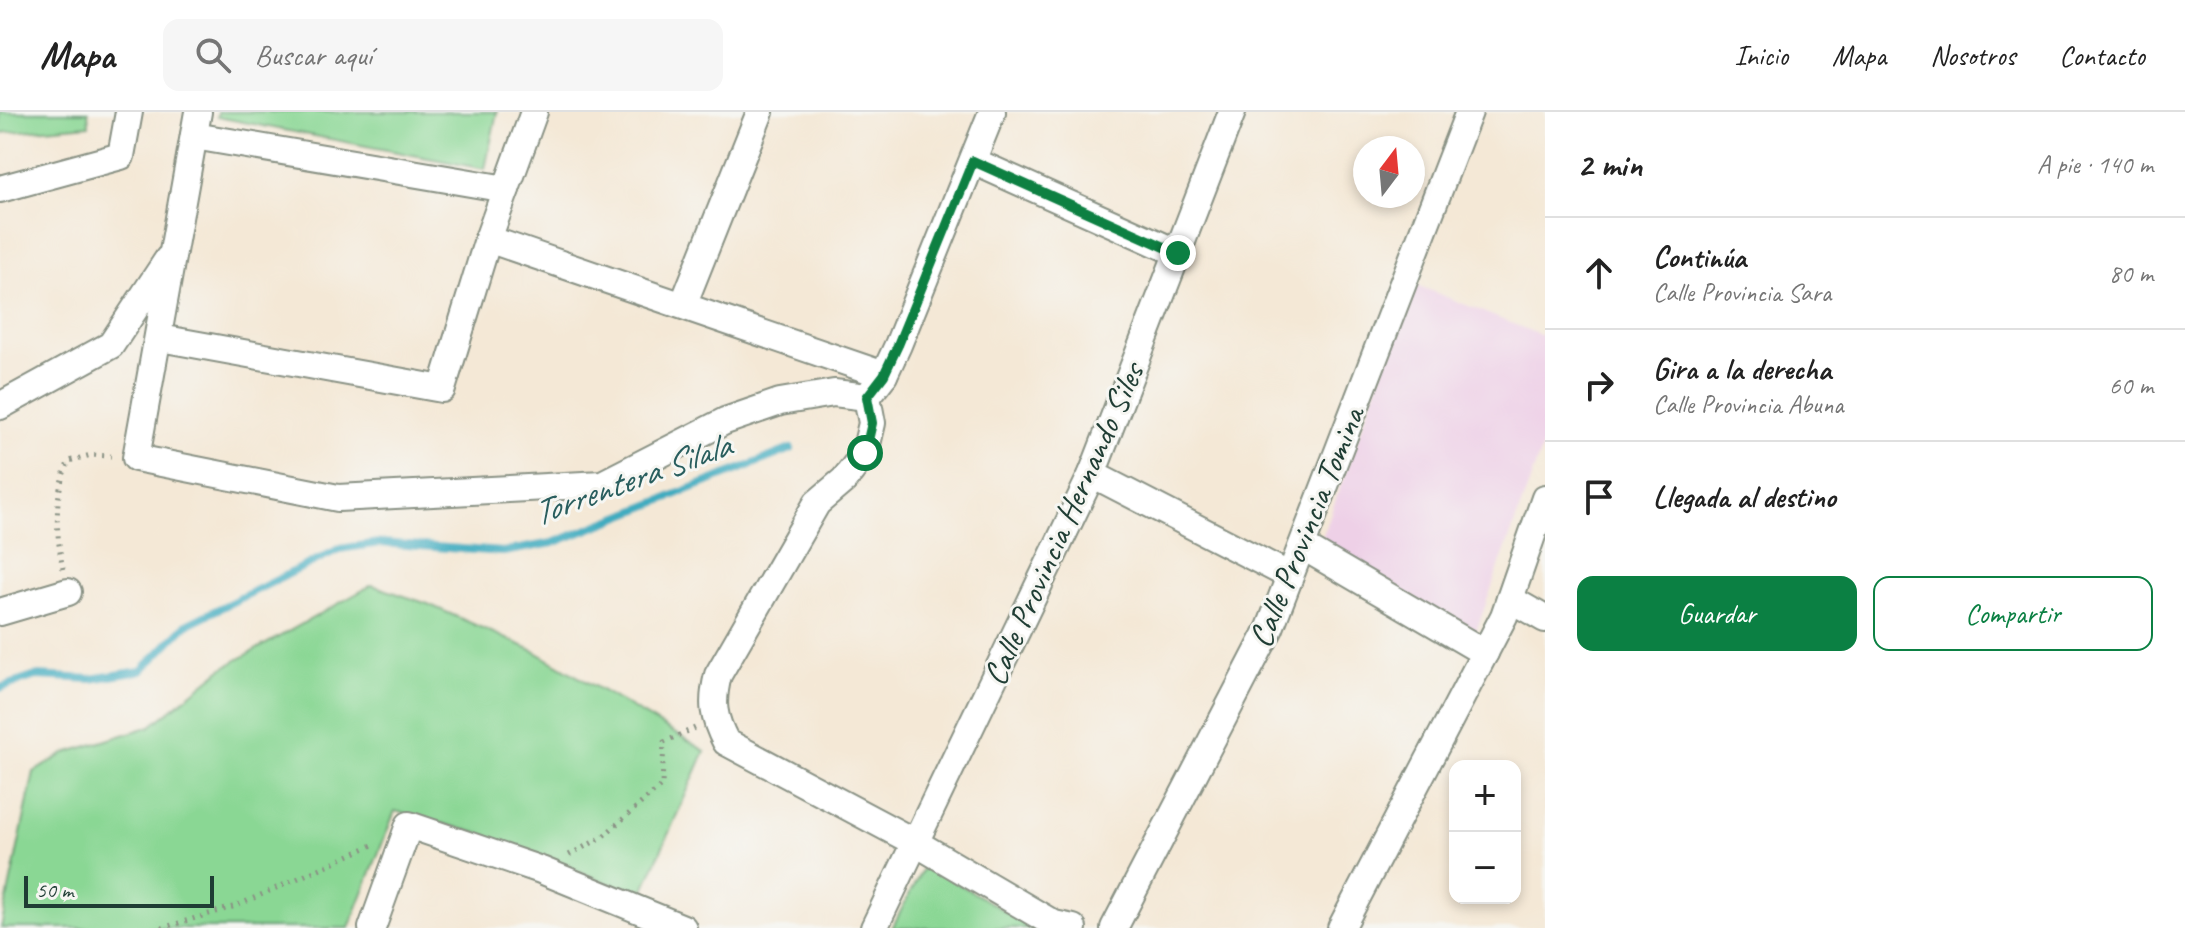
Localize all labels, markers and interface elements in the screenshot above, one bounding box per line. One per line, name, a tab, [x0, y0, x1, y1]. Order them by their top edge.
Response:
search box	[163, 19, 723, 91]
text: Mapa	[40, 32, 115, 79]
icon: search	[191, 33, 235, 77]
text: Buscar aquí	[255, 36, 372, 74]
text: Inicio	[1734, 38, 1788, 73]
text: Mapa	[1832, 38, 1886, 73]
text: Nosotros	[1930, 38, 2015, 73]
text: Contacto	[2059, 38, 2145, 73]
north arrow	[1353, 136, 1425, 208]
text: 2 min	[1577, 143, 1642, 186]
text: A pie · 140 m	[2037, 148, 2153, 181]
route end	[1160, 235, 1196, 271]
text: Continúa	[1653, 238, 1746, 276]
icon: ahead	[1577, 251, 1621, 295]
text: 80 m	[2109, 257, 2153, 290]
text: Calle Provincia Sara	[1653, 276, 1831, 309]
text: Gira a la derecha	[1653, 350, 1831, 388]
street label: Calle Provincia Hernando Siles	[973, 353, 1155, 692]
icon: right	[1577, 363, 1621, 407]
text: 60 m	[2109, 369, 2153, 402]
text: Calle Provincia Abuna	[1653, 388, 1844, 421]
street label: Calle Provincia Tomina	[1238, 398, 1375, 653]
water label: Torrentera Silala	[526, 421, 740, 536]
route start	[847, 435, 883, 471]
icon: arrive	[1577, 475, 1621, 519]
text: Llegada al destino	[1653, 478, 1836, 516]
button: Guardar	[1577, 576, 1857, 651]
button: Compartir	[1873, 576, 2153, 651]
map controls	[1449, 760, 1521, 904]
button: +	[1449, 760, 1521, 832]
button: −	[1449, 832, 1521, 904]
scale bar	[24, 872, 214, 908]
text: 50 m	[36, 876, 73, 904]

